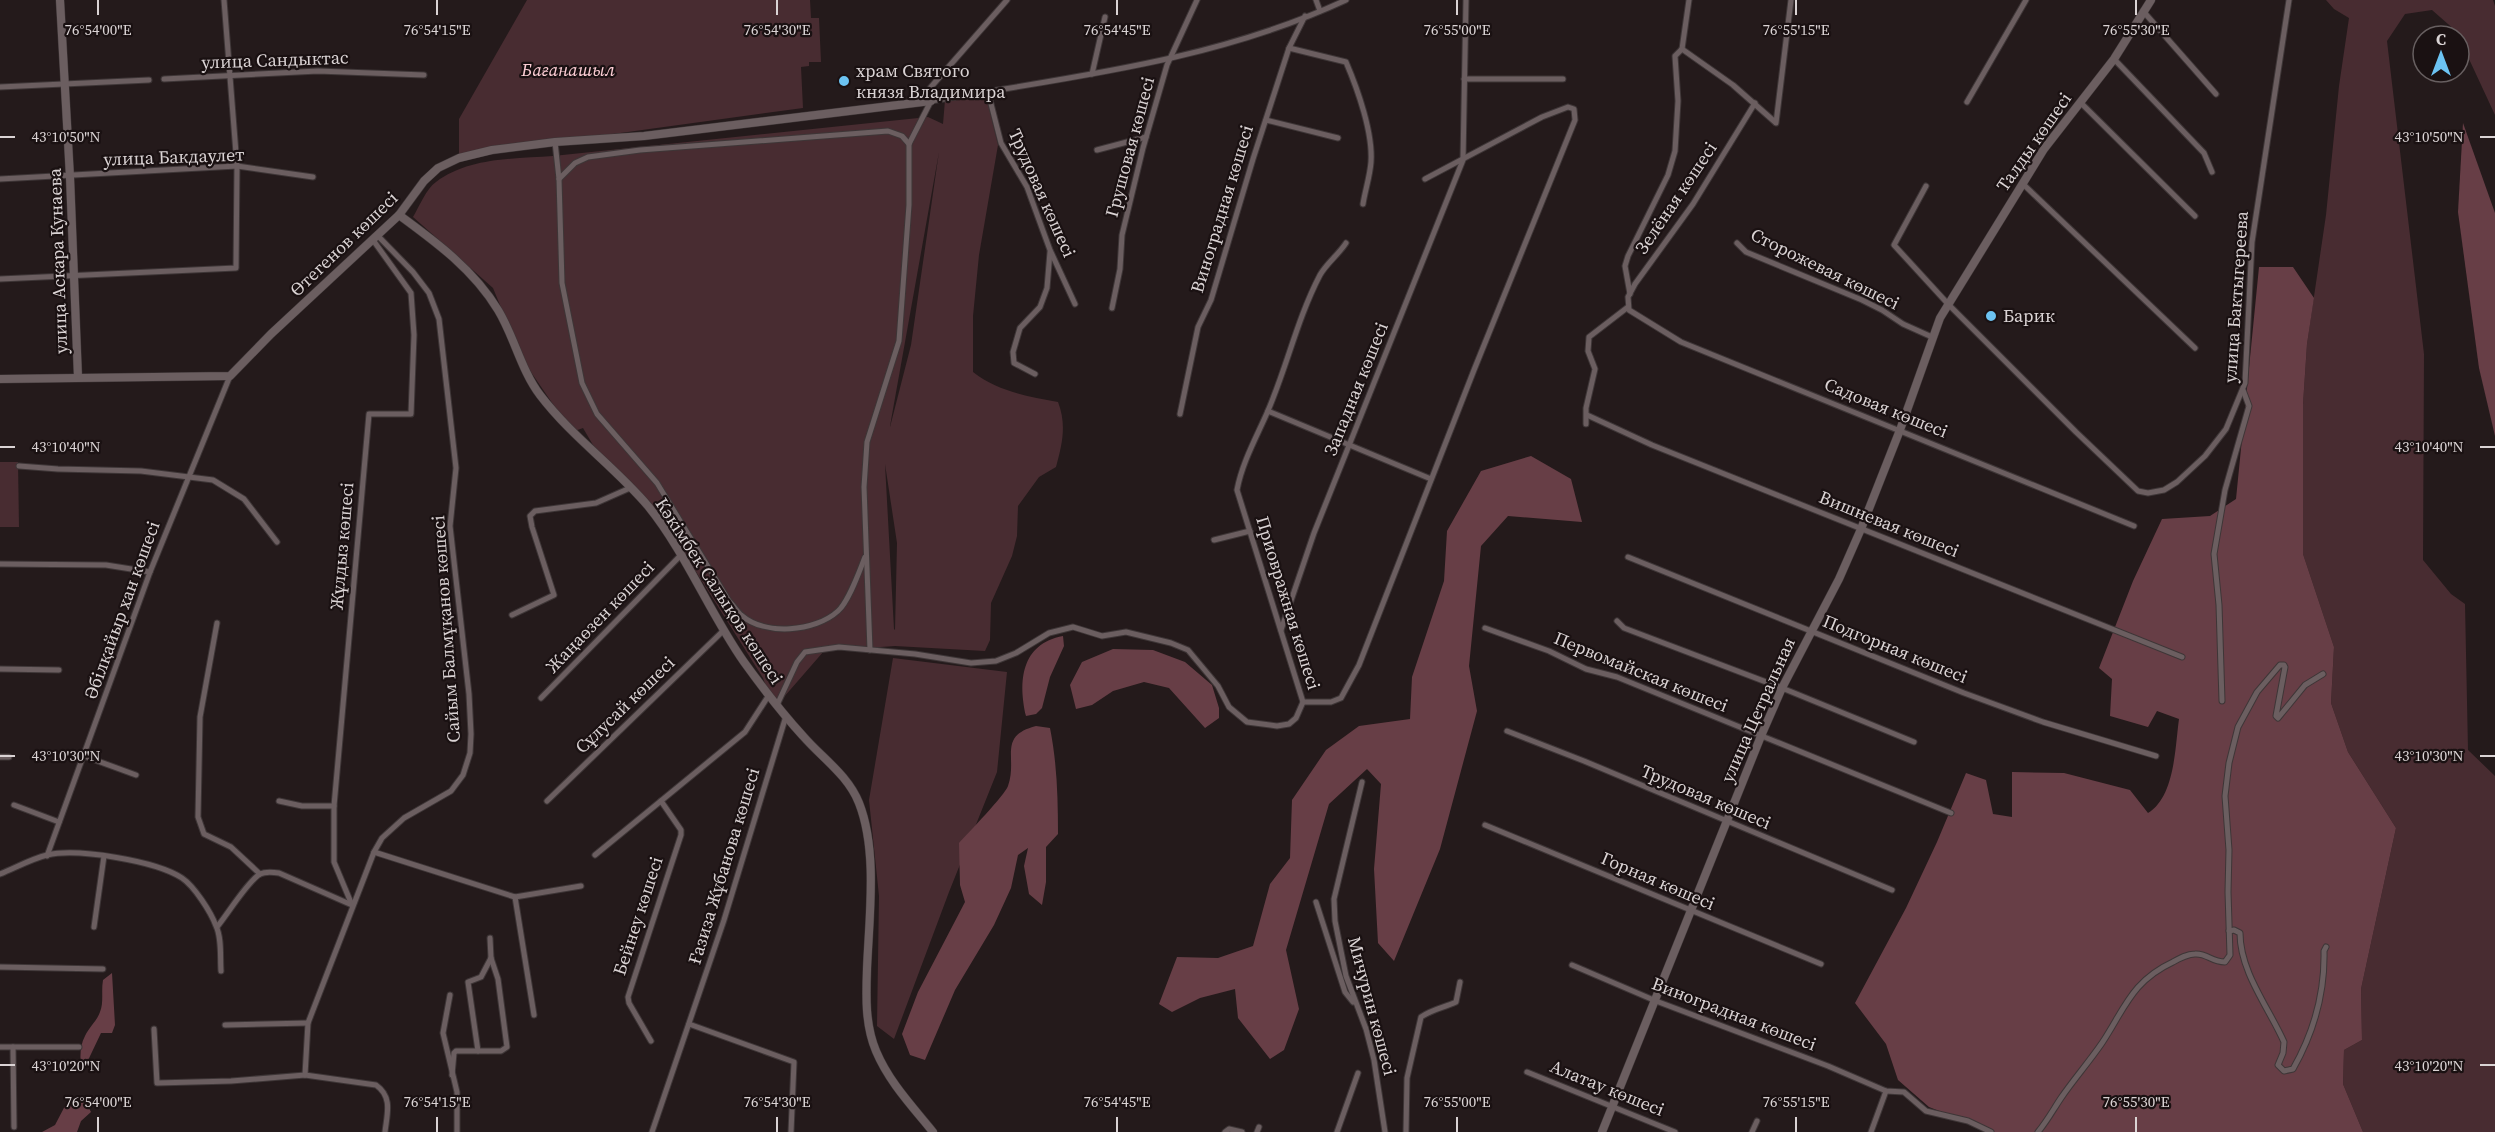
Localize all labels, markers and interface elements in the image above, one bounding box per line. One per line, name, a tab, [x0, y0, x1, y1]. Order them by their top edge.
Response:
text: 76°54'00"E	[64, 19, 132, 40]
text: 76°54'15"E	[403, 19, 471, 40]
text: 76°54'30"E	[743, 19, 811, 40]
text: 76°54'45"E	[1083, 19, 1151, 40]
text: 76°55'00"E	[1423, 19, 1491, 40]
text: 76°55'15"E	[1762, 19, 1830, 40]
text: 76°55'30"E	[2102, 19, 2170, 40]
north arrow	[2411, 24, 2471, 84]
text: С	[2436, 28, 2446, 50]
street label: улица Сандыктас	[201, 44, 349, 75]
park label: Бағанашыл	[520, 57, 615, 82]
place label: храм Святого князя Владимира	[856, 58, 1006, 104]
marker: храм Святого князя Владимира	[837, 74, 851, 88]
street label: Грушовая көшесі	[1099, 74, 1160, 220]
street label: Талды көшесі	[1990, 87, 2077, 196]
street label: Виноградная көшесі	[1184, 122, 1259, 296]
street label: Трудовая көшесі	[1003, 124, 1082, 261]
text: 43°10'50"N	[31, 126, 101, 147]
text: 43°10'50"N	[2394, 126, 2464, 147]
street label: Зелёная көшесі	[1629, 137, 1722, 259]
street label: улица Бакдаулет	[103, 142, 246, 171]
street label: улица Аскара Кунаева	[42, 167, 73, 354]
street label: Өтегенов көшесі	[284, 186, 403, 302]
street label: улица Бактыгереева	[2217, 209, 2254, 384]
street label: Сторожевая көшесі	[1747, 222, 1904, 315]
place label: Барик	[2003, 303, 2055, 328]
marker: Барик	[1984, 309, 1998, 323]
street label: Западная көшесі	[1317, 318, 1394, 459]
street label: Садовая көшесі	[1821, 371, 1952, 444]
text: 43°10'40"N	[31, 436, 101, 457]
text: 43°10'40"N	[2394, 436, 2464, 457]
street label: Жұлдыз көшесі	[323, 481, 360, 611]
street label: Вишневая көшесі	[1815, 484, 1963, 563]
street label: Кәкімбек Салықов көшесі	[650, 493, 789, 689]
street label: Приовражная көшесі	[1250, 513, 1327, 693]
street label: Сайым Балмұқанов көшесі	[425, 515, 466, 743]
street label: Әбілқайыр хан көшесі	[78, 517, 165, 702]
street label: Жаңаөзен көшесі	[540, 555, 660, 678]
street label: Подгорная көшесі	[1819, 608, 1971, 689]
street label: Первомайская көшесі	[1550, 625, 1732, 718]
street label: улица Цетральная	[1714, 633, 1801, 786]
street label: Сұлусай көшесі	[569, 650, 680, 759]
text: 43°10'30"N	[31, 745, 101, 766]
text: 43°10'30"N	[2394, 745, 2464, 766]
street label: Трудовая көшесі	[1638, 758, 1775, 835]
street label: Ғазиза Жұбанова көшесі	[682, 765, 765, 967]
street label: Горная көшесі	[1597, 845, 1719, 916]
street label: Бейнеу көшесі	[607, 853, 669, 978]
street label: Мичурин көшесі	[1342, 934, 1403, 1078]
street label: Виноградная көшесі	[1648, 971, 1820, 1056]
street label: Алатау көшесі	[1546, 1053, 1668, 1122]
text: 43°10'20"N	[31, 1055, 101, 1076]
text: 43°10'20"N	[2394, 1055, 2464, 1076]
text: 76°54'00"E	[64, 1091, 132, 1112]
text: 76°54'15"E	[403, 1091, 471, 1112]
text: 76°54'30"E	[743, 1091, 811, 1112]
text: 76°54'45"E	[1083, 1091, 1151, 1112]
text: 76°55'00"E	[1423, 1091, 1491, 1112]
text: 76°55'15"E	[1762, 1091, 1830, 1112]
text: 76°55'30"E	[2102, 1091, 2170, 1112]

